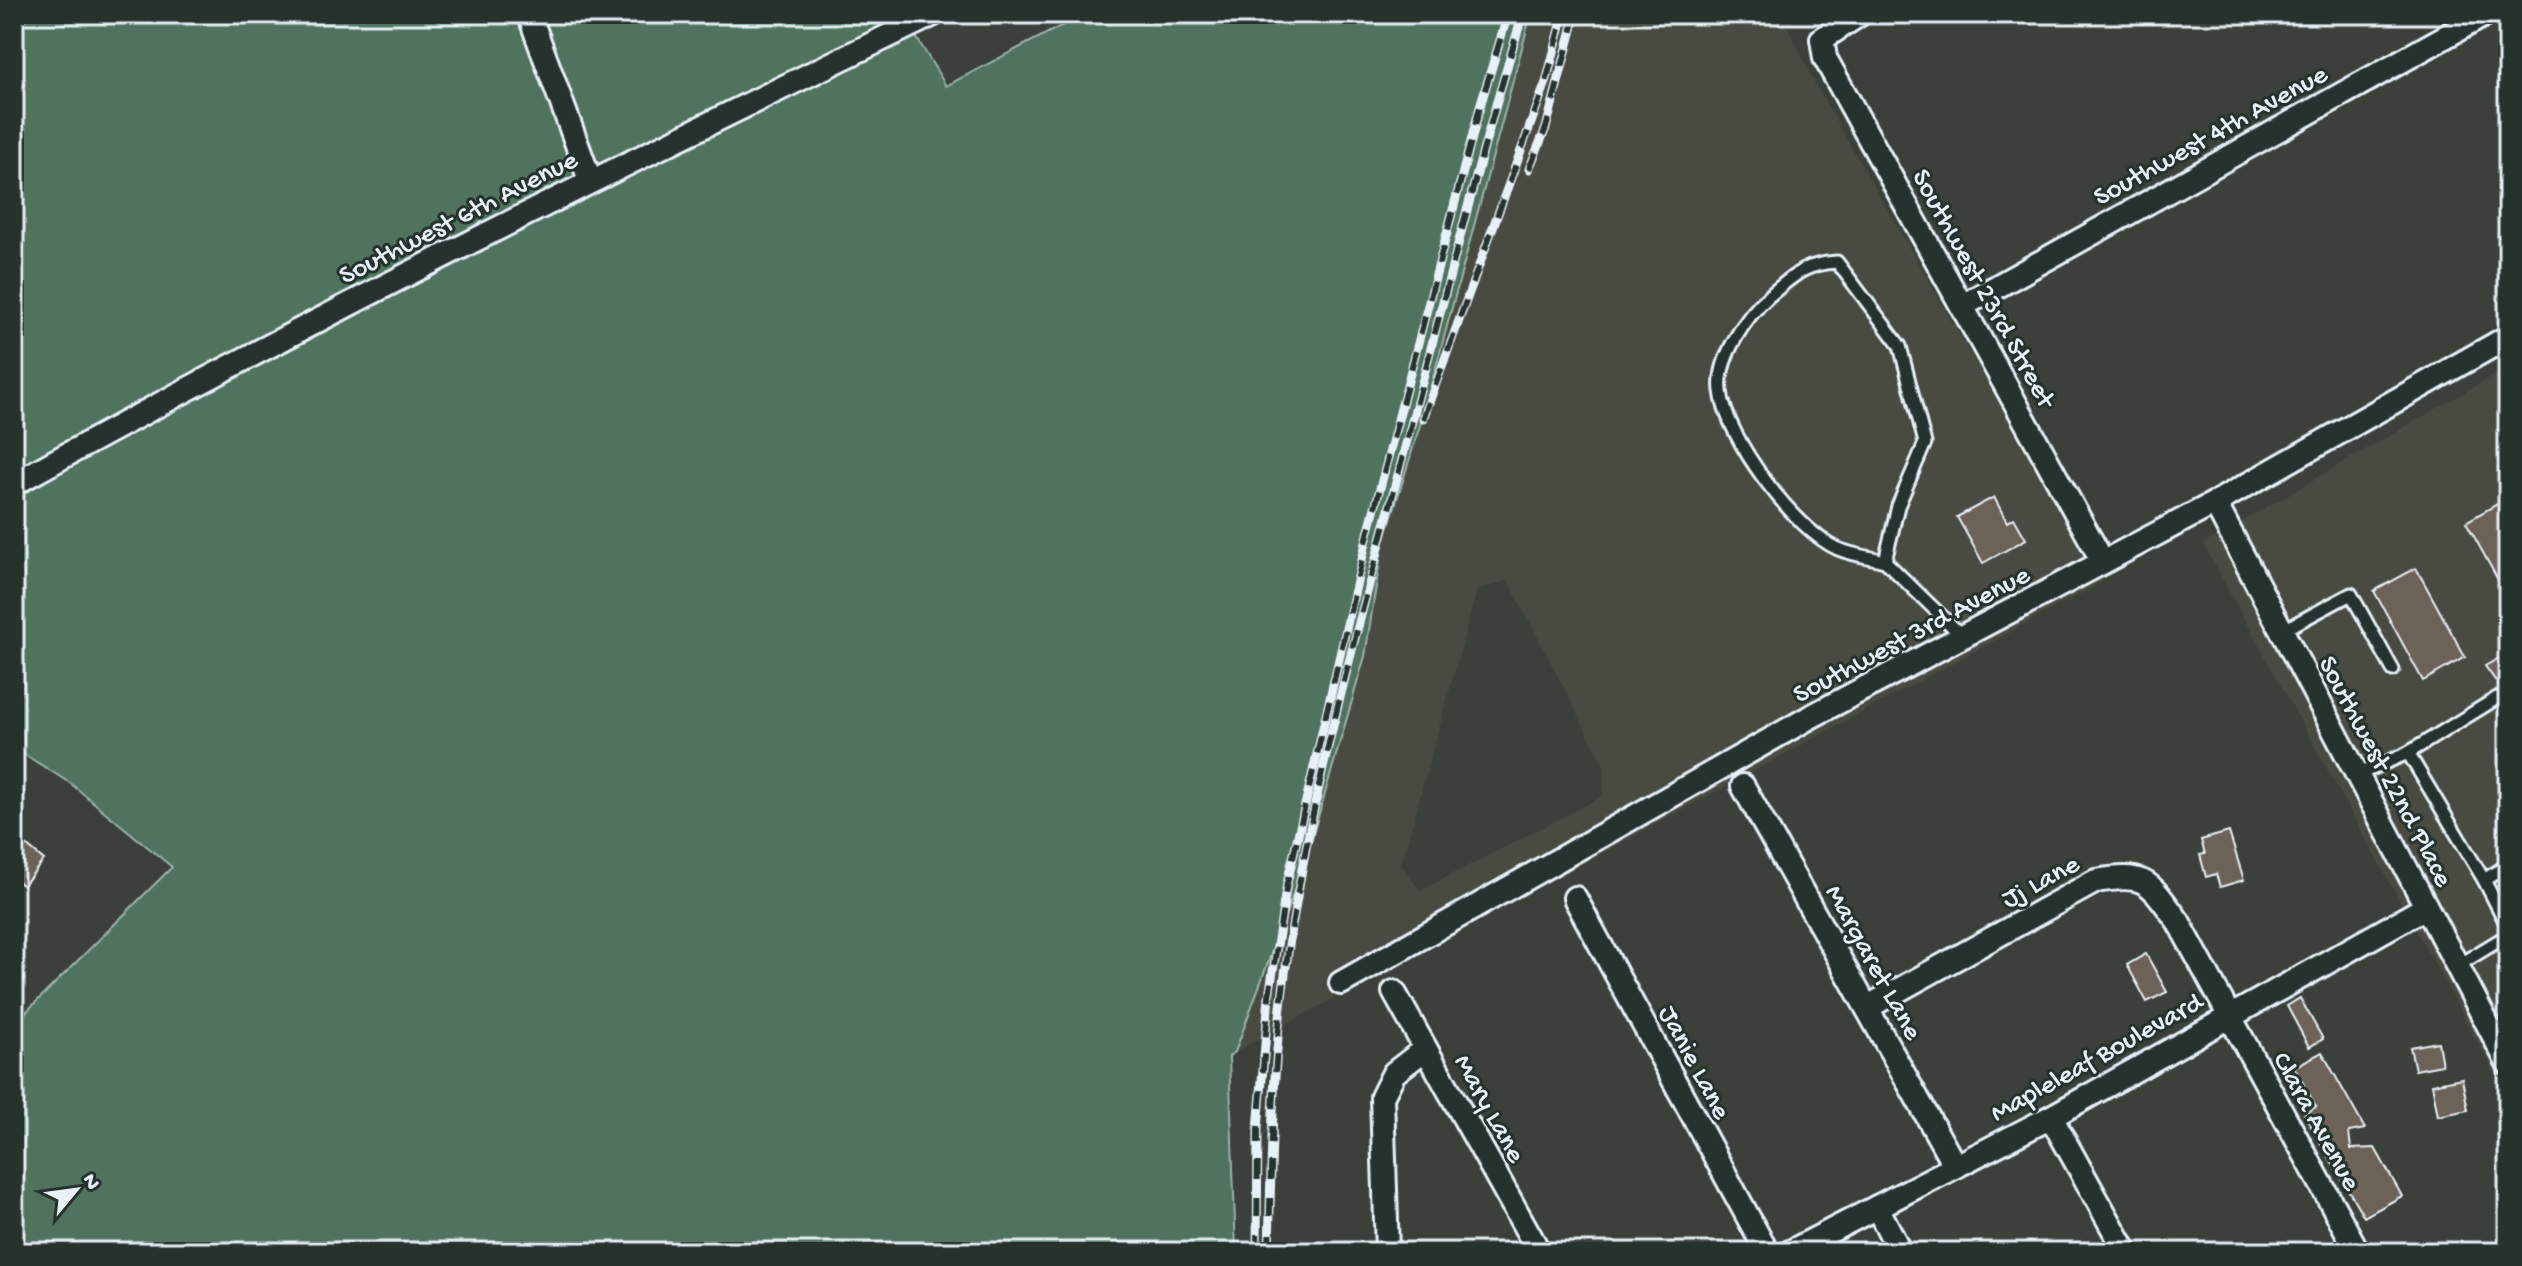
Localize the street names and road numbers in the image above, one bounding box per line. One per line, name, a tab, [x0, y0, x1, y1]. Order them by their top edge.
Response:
street label: Southwest 4th Avenue	[2089, 59, 2334, 215]
street label: Southwest 6th Avenue	[334, 144, 584, 293]
street label: Southwest 23rd Street	[1903, 164, 2063, 416]
street label: Southwest 3rd Avenue	[1788, 559, 2037, 712]
street label: Southwest 22nd Place	[2309, 651, 2459, 894]
street label: Jj Lane	[1997, 849, 2086, 917]
street label: Margaret Lane	[1816, 880, 1929, 1047]
street label: Mapleleaf Boulevard	[1985, 986, 2211, 1131]
street label: Janie Lane	[1649, 1000, 1737, 1126]
street label: Clara Avenue	[2263, 1047, 2367, 1198]
street label: Mary Lane	[1445, 1049, 1532, 1170]

